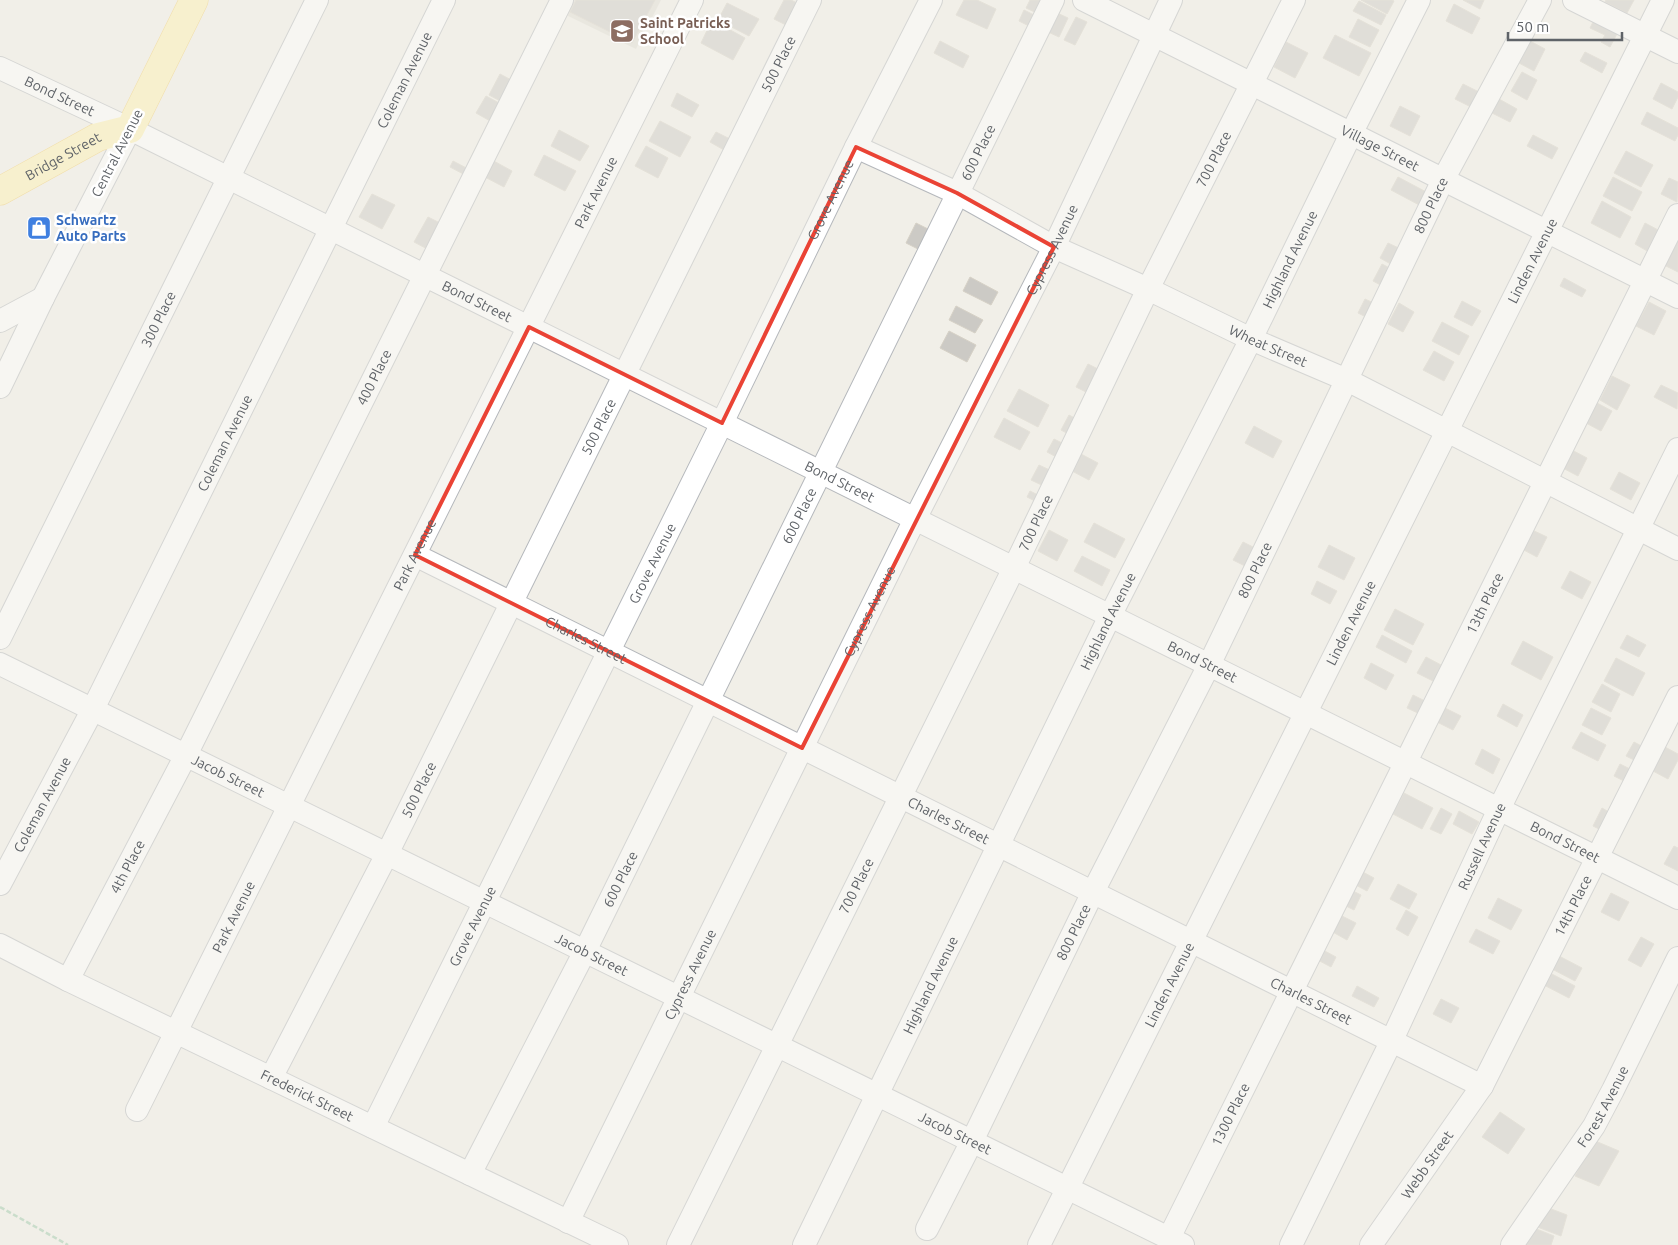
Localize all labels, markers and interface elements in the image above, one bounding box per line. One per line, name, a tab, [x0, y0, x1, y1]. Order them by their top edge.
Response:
scale bar	[1508, 10, 1622, 42]
place label: Saint Patricks School	[640, 15, 731, 47]
school or university icon: Saint Patricks School	[609, 18, 635, 44]
text: 50 m	[1516, 18, 1549, 35]
street label: Coleman Avenue	[374, 29, 435, 131]
street label: 500 Place	[758, 33, 799, 94]
street label: Bond Street	[22, 73, 98, 120]
street label: Central Avenue	[88, 106, 146, 200]
street label: 600 Place	[957, 122, 999, 183]
street label: Village Street	[1338, 122, 1422, 175]
street label: 700 Place	[1193, 128, 1234, 190]
street label: Bridge Street	[22, 129, 104, 184]
street label: Park Avenue	[571, 154, 620, 231]
street label: Grove Avenue	[804, 157, 857, 243]
street label: 800 Place	[1410, 175, 1451, 236]
street label: Cypress Avenue	[1023, 202, 1081, 298]
street label: Highland Avenue	[1259, 208, 1320, 311]
place label: Schwartz Auto Parts	[56, 212, 127, 244]
shop icon: Schwartz Auto Parts	[26, 215, 52, 241]
street label: Linden Avenue	[1504, 216, 1560, 306]
street label: Bond Street	[440, 277, 515, 326]
street label: 300 Place	[138, 289, 179, 350]
street label: Wheat Street	[1227, 322, 1310, 370]
street label: 400 Place	[353, 347, 395, 408]
street label: Coleman Avenue	[194, 392, 255, 494]
street label: 500 Place	[578, 396, 619, 457]
street label: Bond Street	[802, 458, 878, 506]
street label: 600 Place	[779, 485, 820, 546]
street label: 700 Place	[1015, 492, 1056, 553]
street label: Park Avenue	[390, 516, 439, 593]
street label: Grove Avenue	[626, 521, 679, 606]
street label: 800 Place	[1234, 539, 1275, 601]
street label: Cypress Avenue	[840, 563, 899, 659]
street label: Highland Avenue	[1077, 570, 1139, 672]
street label: 13th Place	[1463, 570, 1507, 636]
street label: Linden Avenue	[1323, 578, 1379, 668]
street label: Charles Street	[543, 613, 630, 667]
street label: Bond Street	[1165, 638, 1240, 686]
street label: Jacob Street	[189, 751, 268, 801]
street label: Coleman Avenue	[10, 754, 74, 855]
street label: 500 Place	[398, 759, 439, 820]
street label: Charles Street	[905, 794, 992, 848]
street label: Russell Avenue	[1455, 800, 1509, 892]
street label: Bond Street	[1528, 818, 1603, 866]
street label: 4th Place	[107, 837, 148, 896]
street label: 600 Place	[600, 848, 641, 910]
street label: 700 Place	[836, 855, 877, 916]
street label: 14th Place	[1551, 872, 1595, 939]
street label: Park Avenue	[209, 878, 258, 955]
street label: Grove Avenue	[446, 883, 499, 969]
street label: 800 Place	[1053, 902, 1094, 963]
street label: Cypress Avenue	[661, 927, 719, 1023]
street label: Jacob Street	[552, 930, 631, 979]
street label: Highland Avenue	[900, 934, 961, 1037]
street label: Linden Avenue	[1141, 940, 1197, 1030]
street label: Charles Street	[1268, 974, 1355, 1028]
street label: Forest Avenue	[1574, 1063, 1632, 1150]
street label: Frederick Street	[258, 1066, 356, 1125]
street label: 1300 Place	[1208, 1080, 1253, 1149]
street label: Jacob Street	[916, 1108, 995, 1158]
street label: Webb Street	[1398, 1127, 1457, 1202]

